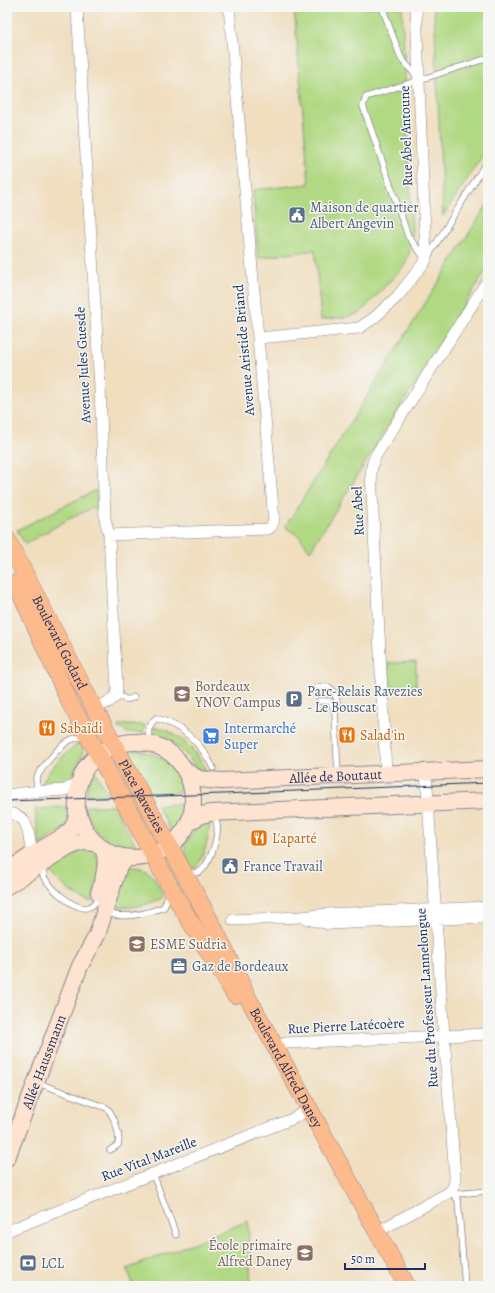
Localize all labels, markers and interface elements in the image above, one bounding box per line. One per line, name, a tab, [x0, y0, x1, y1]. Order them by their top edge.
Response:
street label: Rue Abel Antoune	[395, 85, 417, 187]
place label: Maison de quartier Albert Angevin	[309, 198, 419, 233]
public building icon: Maison de quartier Albert Angevin	[287, 205, 307, 225]
street label: Avenue Aristide Briand	[229, 283, 259, 417]
street label: Avenue Jules Guesde	[70, 306, 96, 425]
street label: Rue Abel	[347, 485, 369, 536]
street label: Boulevard Godard	[28, 592, 92, 693]
place label: Bordeaux YNOV Campus	[194, 677, 281, 712]
place label: Parc-Relais Ravezies - Le Bouscat	[307, 682, 423, 717]
school or university icon: Bordeaux YNOV Campus	[172, 684, 192, 704]
parking icon: Parc-Relais Ravezies - Le Bouscat	[284, 689, 304, 709]
restaurant icon: Sabaïdi	[37, 718, 57, 738]
place label: Sabaïdi	[60, 719, 103, 738]
place label: Intermarché Super	[224, 719, 296, 754]
restaurant icon: Salad'in	[337, 725, 357, 745]
supermarket icon: Intermarché Super	[201, 726, 221, 746]
place label: Salad'in	[360, 726, 406, 745]
street label: Place Ravezies	[114, 755, 170, 836]
street label: Allée de Boutaut	[288, 764, 383, 787]
restaurant icon: L'aparté	[249, 828, 269, 848]
place label: L'aparté	[272, 829, 317, 848]
public building icon: France Travail	[220, 856, 240, 876]
place label: France Travail	[243, 857, 323, 876]
street label: Rue du Professeur Lannelongue	[411, 907, 443, 1089]
school or university icon: ESME Sudria	[127, 934, 147, 954]
place label: ESME Sudria	[150, 935, 227, 954]
office icon: Gaz de Bordeaux	[169, 956, 189, 976]
place label: Gaz de Bordeaux	[192, 957, 289, 976]
street label: Boulevard Alfred Daney	[246, 1004, 328, 1132]
street label: Allée Haussmann	[17, 1012, 70, 1112]
street label: Rue Pierre Latécoère	[287, 1013, 405, 1039]
street label: Rue Vital Mareille	[99, 1132, 199, 1186]
place label: École primaire Alfred Daney	[209, 1236, 293, 1271]
school or university icon: École primaire Alfred Daney	[295, 1243, 315, 1263]
scale bar	[345, 1245, 425, 1271]
text: 50 m	[351, 1251, 375, 1267]
bank icon: LCL	[18, 1253, 38, 1273]
place label: LCL	[41, 1254, 65, 1273]

